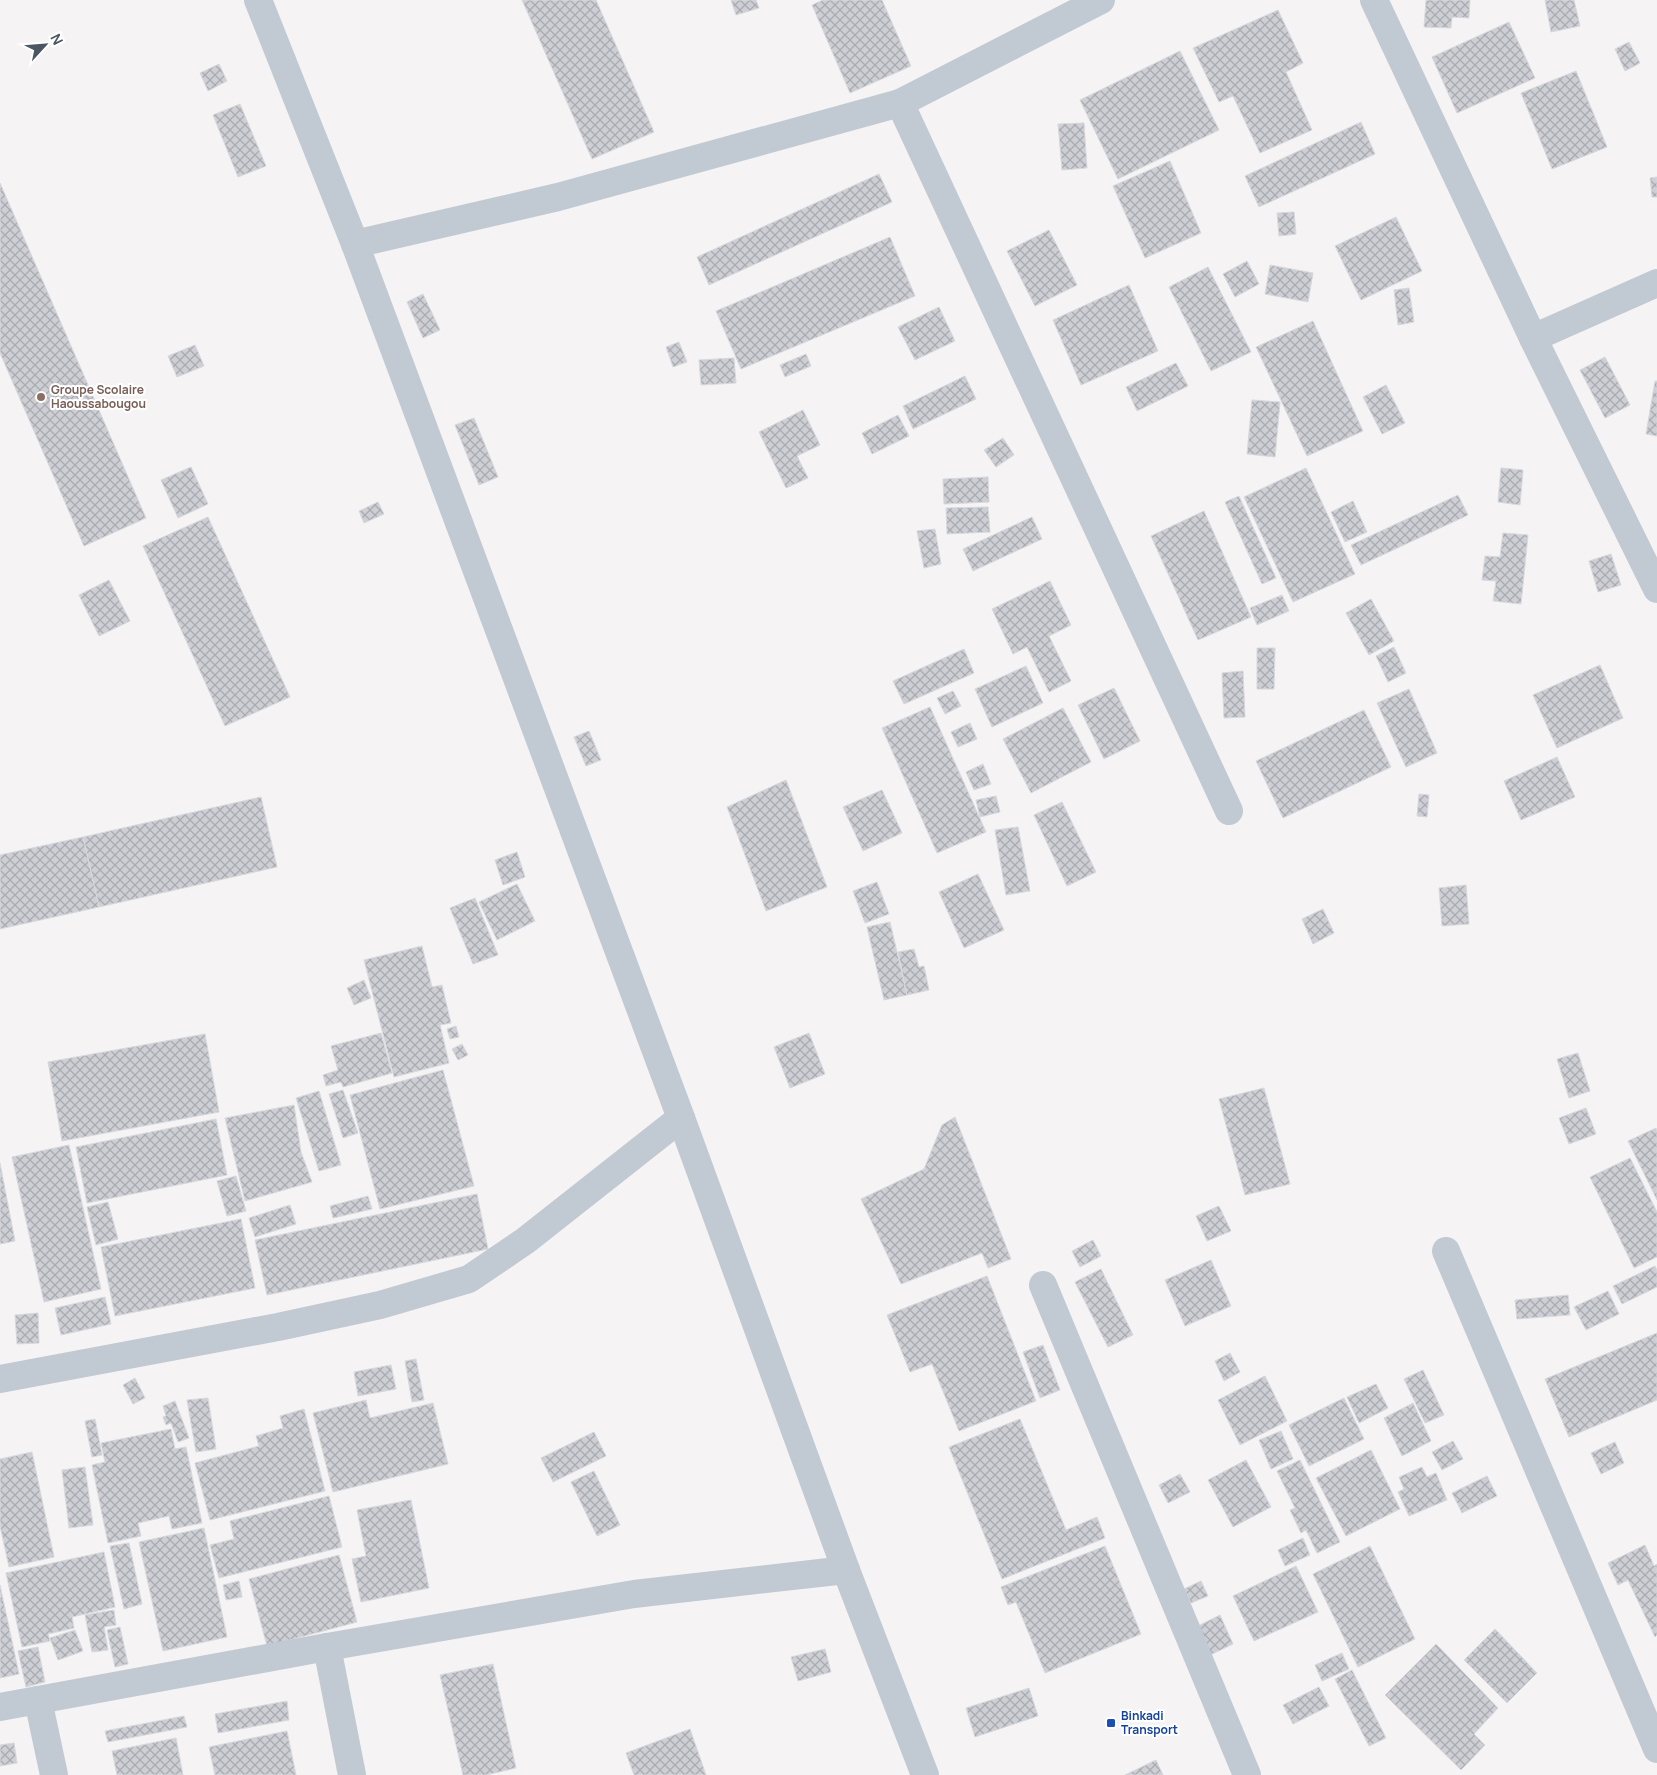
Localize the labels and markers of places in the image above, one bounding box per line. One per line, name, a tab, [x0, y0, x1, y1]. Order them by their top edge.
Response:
place label: Groupe Scolaire Haoussabougou	[51, 381, 146, 412]
marker: Groupe Scolaire Haoussabougou	[35, 391, 47, 403]
place label: Binkadi Transport	[1121, 1707, 1178, 1738]
marker: Binkadi Transport	[1105, 1717, 1117, 1729]

